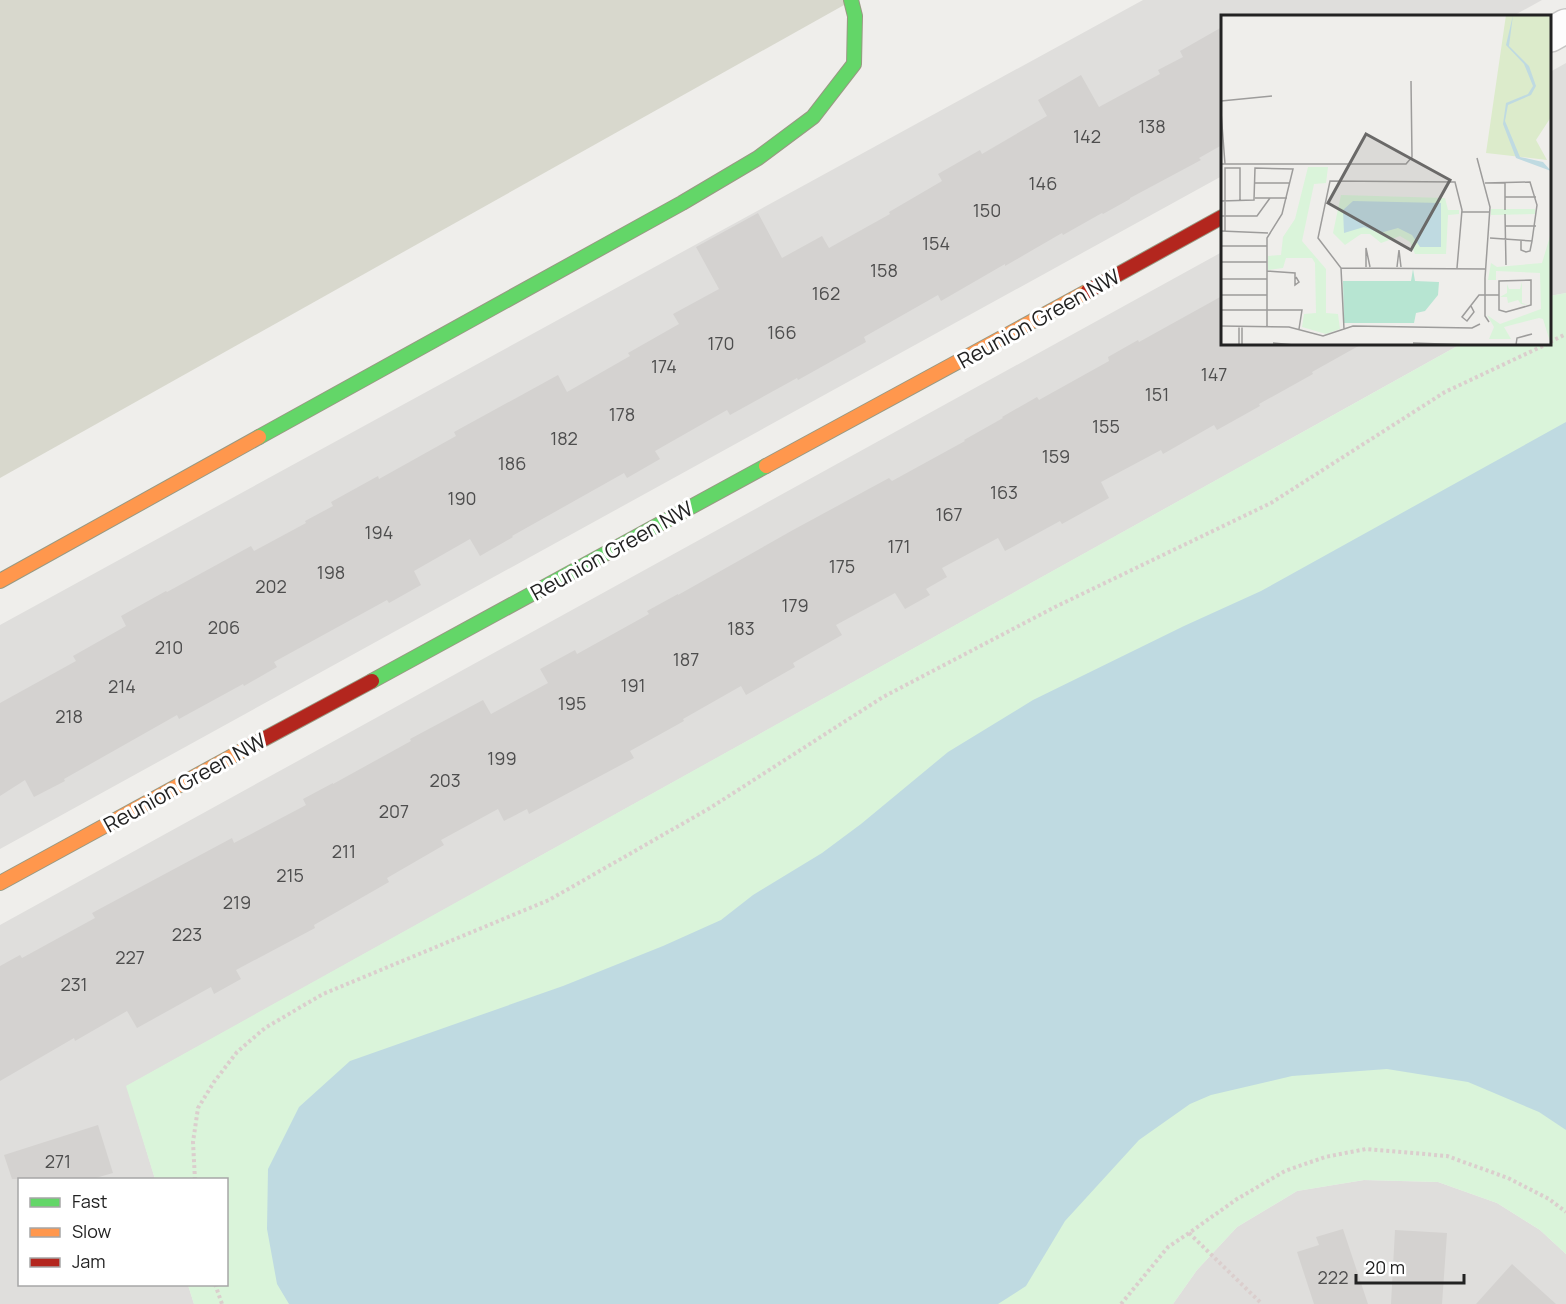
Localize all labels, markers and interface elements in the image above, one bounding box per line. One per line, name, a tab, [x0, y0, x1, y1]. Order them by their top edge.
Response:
inset map	[1221, 15, 1551, 345]
house number: 138	[1138, 114, 1166, 138]
house number: 142	[1073, 124, 1101, 148]
house number: 146	[1029, 171, 1057, 195]
house number: 150	[973, 198, 1001, 222]
house number: 154	[922, 231, 950, 255]
house number: 158	[870, 258, 898, 282]
street label: Reunion Green NW	[952, 262, 1125, 374]
house number: 162	[812, 281, 840, 305]
house number: 166	[767, 320, 797, 344]
house number: 170	[707, 331, 735, 355]
house number: 174	[651, 354, 677, 378]
house number: 147	[1201, 362, 1227, 386]
house number: 151	[1145, 382, 1169, 406]
house number: 178	[609, 402, 635, 426]
house number: 155	[1092, 414, 1120, 438]
house number: 182	[550, 426, 578, 450]
house number: 159	[1042, 444, 1070, 468]
house number: 186	[498, 451, 526, 475]
house number: 163	[990, 480, 1018, 504]
house number: 190	[447, 486, 477, 510]
street label: Reunion Green NW	[525, 494, 698, 606]
house number: 167	[935, 502, 963, 526]
house number: 194	[365, 520, 393, 544]
house number: 171	[887, 534, 911, 558]
house number: 175	[829, 554, 855, 578]
house number: 198	[317, 560, 345, 584]
house number: 202	[255, 574, 287, 598]
house number: 179	[781, 593, 809, 617]
house number: 206	[208, 615, 240, 639]
house number: 183	[727, 616, 755, 640]
house number: 210	[155, 635, 183, 659]
house number: 187	[673, 647, 699, 671]
house number: 191	[620, 673, 646, 697]
house number: 214	[108, 674, 136, 698]
house number: 195	[558, 691, 586, 715]
house number: 218	[55, 704, 83, 728]
street label: Reunion Green NW	[98, 726, 271, 838]
house number: 199	[487, 746, 517, 770]
house number: 203	[429, 768, 461, 792]
house number: 207	[379, 799, 409, 823]
house number: 211	[332, 839, 356, 863]
house number: 215	[276, 863, 304, 887]
house number: 219	[223, 890, 251, 914]
house number: 223	[172, 922, 202, 946]
house number: 227	[115, 945, 145, 969]
house number: 231	[60, 972, 88, 996]
house number: 271	[45, 1149, 71, 1173]
legend	[18, 1178, 228, 1286]
text: Fast	[72, 1189, 107, 1213]
text: Slow	[72, 1219, 112, 1243]
scale bar	[1356, 1247, 1464, 1285]
text: Jam	[72, 1249, 106, 1273]
text: 20 m	[1365, 1255, 1405, 1279]
house number: 222	[1318, 1265, 1348, 1289]

